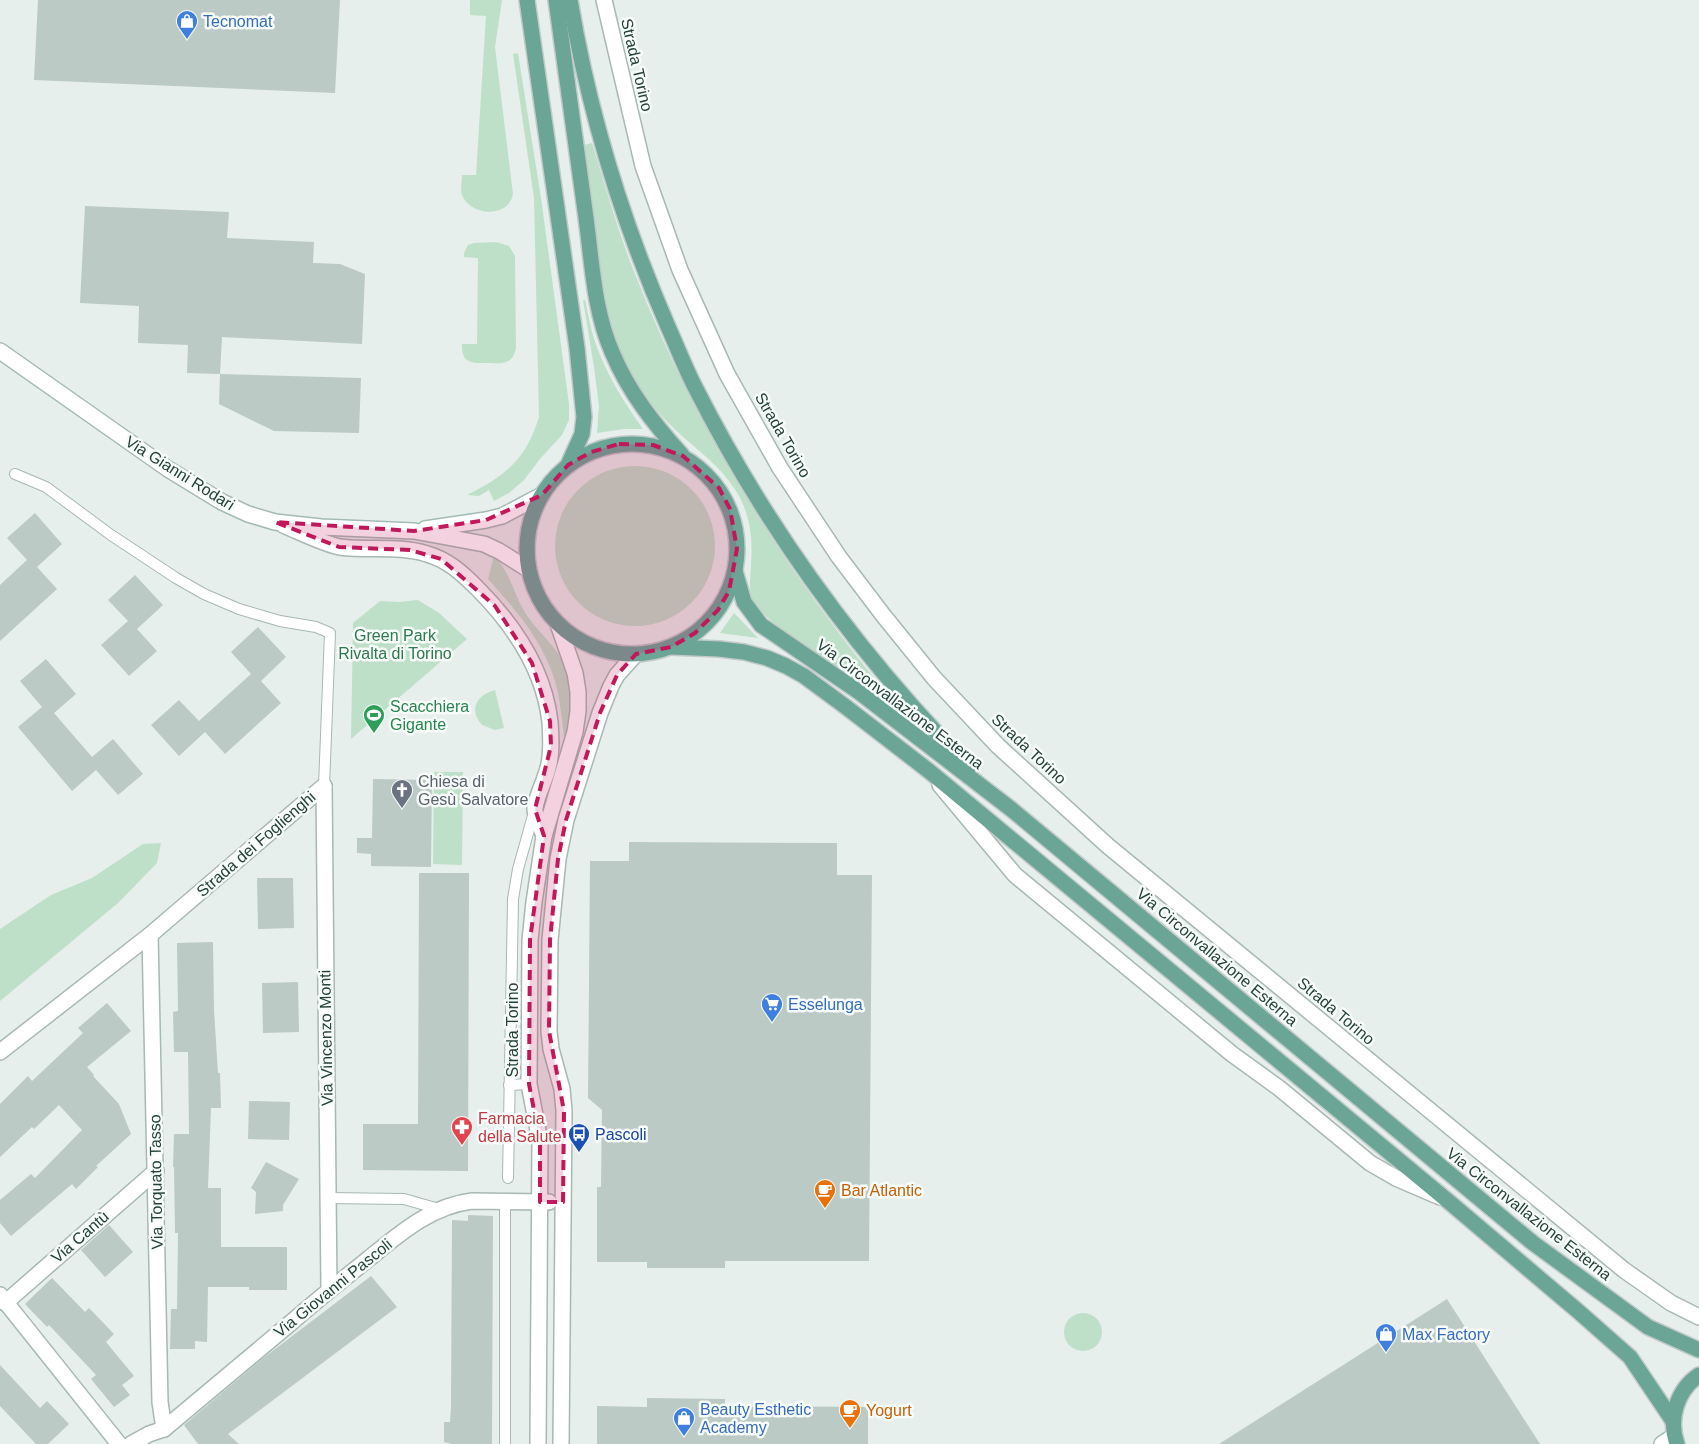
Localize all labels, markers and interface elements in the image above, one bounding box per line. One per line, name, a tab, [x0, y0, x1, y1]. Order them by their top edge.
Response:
shop icon: Tecnomat	[175, 9, 199, 40]
place label: Tecnomat	[203, 13, 273, 30]
street label: Strada Torino	[618, 17, 656, 113]
street label: Strada Torino	[752, 390, 814, 480]
street label: Via Gianni Rodari	[122, 433, 238, 513]
park label: Green Park Rivalta di Torino	[338, 627, 452, 662]
street label: Via Circonvallazione Esterna	[813, 636, 987, 772]
place label: Scacchiera Gigante	[390, 698, 469, 733]
sports icon: Scacchiera Gigante	[362, 703, 386, 734]
street label: Strada Torino	[989, 710, 1070, 788]
place label: Chiesa di Gesù Salvatore	[418, 773, 528, 808]
church icon: Chiesa di Gesù Salvatore	[390, 778, 414, 809]
street label: Strada dei Foglienghi	[193, 788, 319, 900]
street label: Via Circonvallazione Esterna	[1133, 885, 1301, 1029]
street label: Via Vincenzo Monti	[316, 970, 336, 1106]
street label: Strada Torino	[1294, 974, 1378, 1048]
street label: Strada Torino	[504, 982, 521, 1077]
supermarket icon: Esselunga	[760, 992, 784, 1023]
place label: Esselunga	[788, 996, 863, 1013]
place label: Farmacia della Salute	[478, 1110, 562, 1145]
street label: Via Torquato Tasso	[146, 1114, 166, 1250]
pharmacy icon: Farmacia della Salute	[450, 1115, 474, 1146]
bus stop icon: Pascoli	[567, 1122, 591, 1153]
place label: Pascoli	[595, 1126, 647, 1143]
street label: Via Circonvallazione Esterna	[1443, 1144, 1615, 1284]
cafe icon: Bar Atlantic	[813, 1178, 837, 1209]
place label: Bar Atlantic	[841, 1182, 922, 1199]
street label: Via Cantù	[48, 1208, 112, 1266]
street label: Via Giovanni Pascoli	[271, 1235, 395, 1341]
shop icon: Max Factory	[1374, 1322, 1398, 1353]
place label: Max Factory	[1402, 1326, 1490, 1343]
cafe icon: Yogurt	[838, 1398, 862, 1429]
place label: Beauty Esthetic Academy	[700, 1401, 811, 1436]
place label: Yogurt	[866, 1402, 912, 1419]
shop icon: Beauty Esthetic Academy	[672, 1406, 696, 1437]

